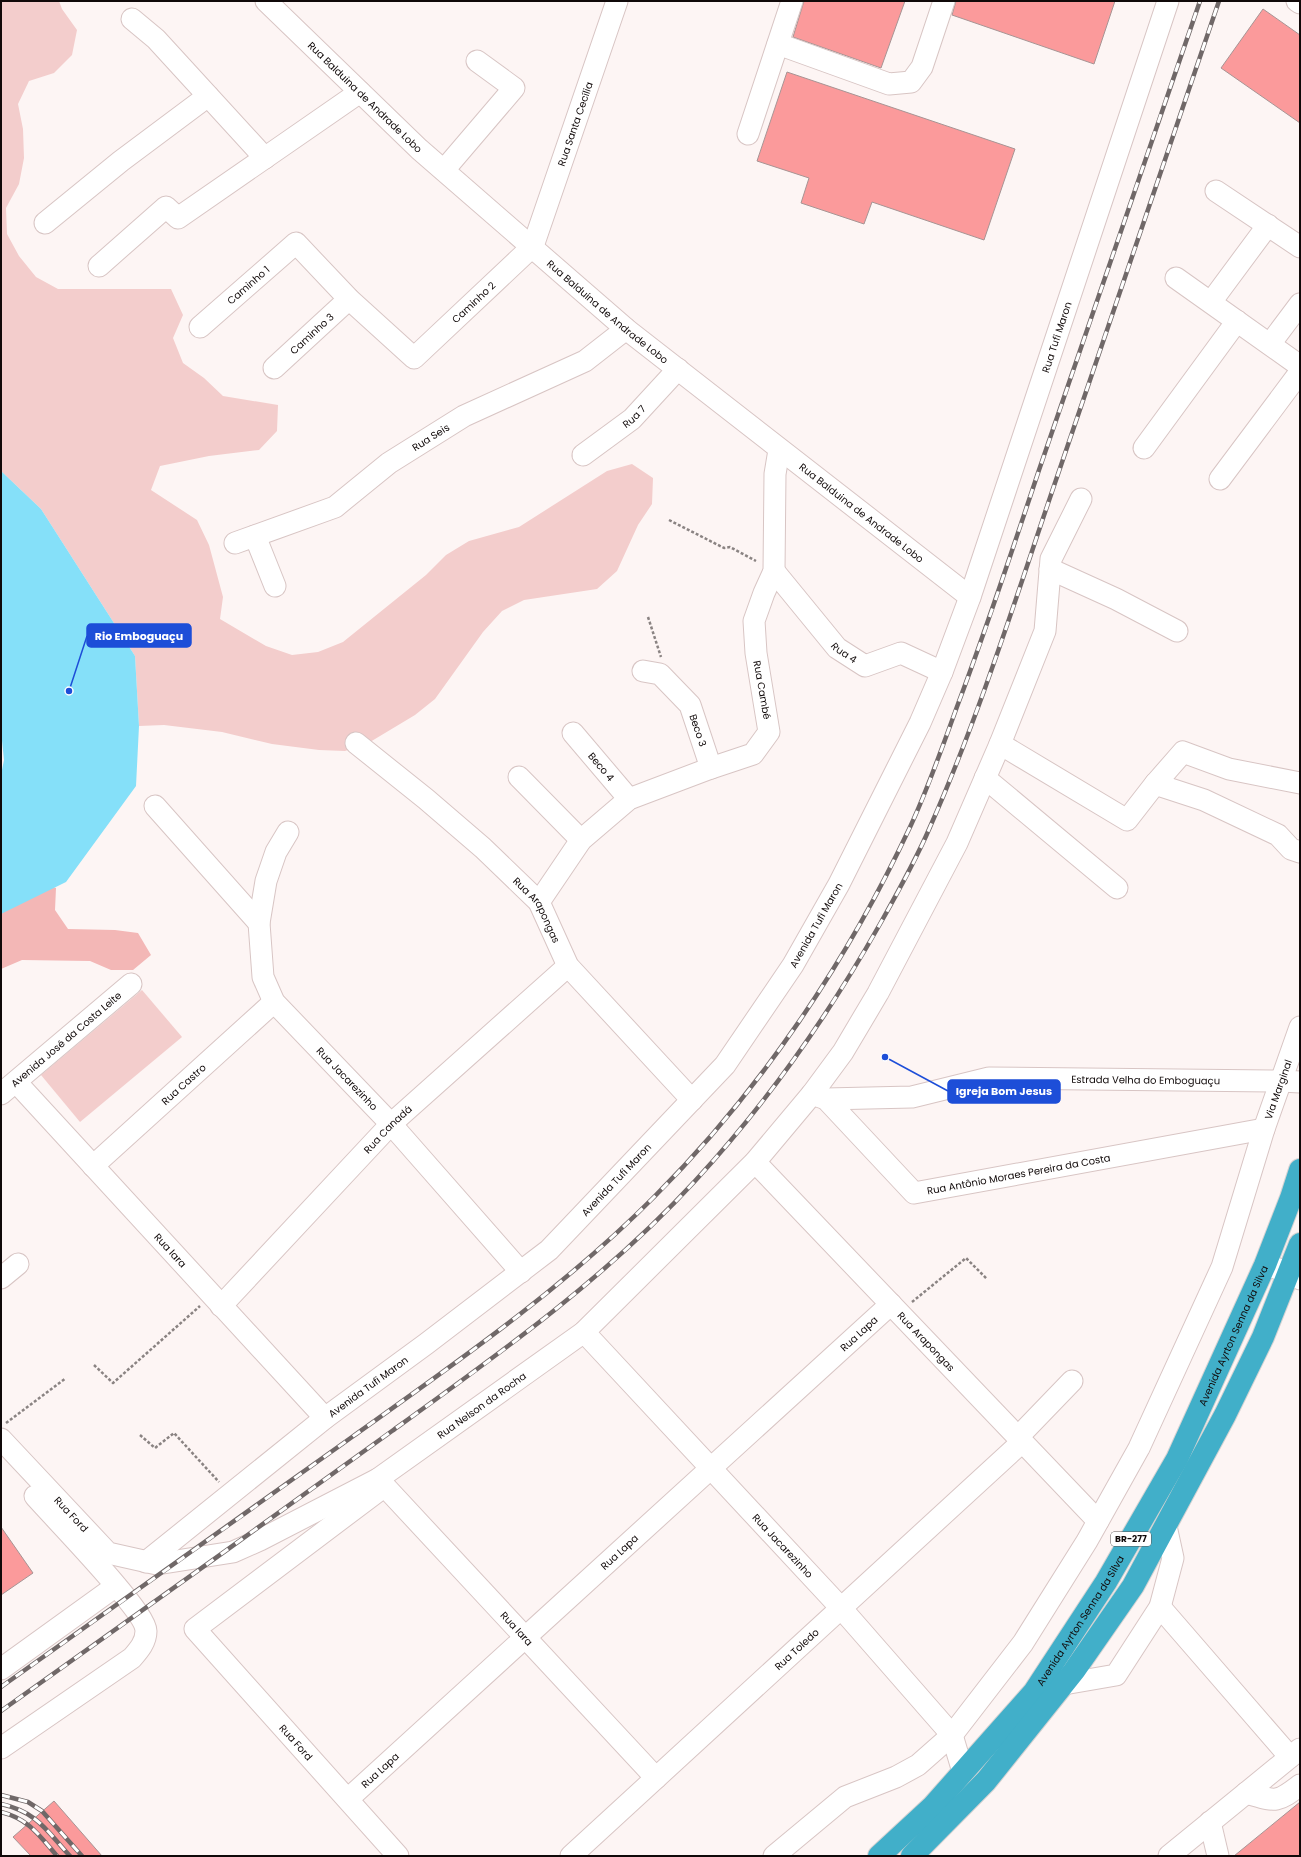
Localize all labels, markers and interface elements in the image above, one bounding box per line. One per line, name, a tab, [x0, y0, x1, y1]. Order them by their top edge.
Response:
street label: Rua Balduina de Andrade Lobo	[304, 38, 426, 156]
street label: Rua Santa Cecília	[553, 80, 596, 168]
street label: Rua Balduina de Andrade Lobo	[544, 256, 672, 367]
street label: Caminho 1	[224, 262, 273, 308]
street label: Caminho 2	[448, 278, 499, 326]
street label: Rua Tufi Maron	[1038, 299, 1075, 375]
street label: Caminho 3	[286, 309, 337, 358]
street label: Rua 7	[619, 401, 649, 431]
street label: Rua Seis	[409, 420, 452, 454]
street label: Rua Balduina de Andrade Lobo	[796, 459, 927, 566]
callout: Rio Emboguaçu	[87, 624, 191, 647]
text: Rio Emboguaçu	[95, 628, 183, 644]
street label: Rua 4	[828, 639, 860, 667]
street label: Rua Cambé	[749, 659, 775, 721]
street label: Beco 3	[686, 712, 711, 749]
street label: Beco 4	[585, 749, 618, 784]
street label: Rua Arapongas	[510, 873, 564, 945]
street label: Avenida Tufi Maron	[786, 880, 846, 970]
street label: Avenida José da Costa Leite	[7, 988, 125, 1090]
street label: Rua Jacarezinho	[313, 1043, 381, 1114]
street label: Via Marginal	[1260, 1057, 1295, 1121]
street label: Rua Castro	[158, 1060, 209, 1108]
street label: Estrada Velha do Emboguaçu	[1071, 1071, 1220, 1088]
callout: Igreja Bom Jesus	[948, 1080, 1060, 1103]
text: Igreja Bom Jesus	[956, 1083, 1052, 1099]
street label: Rua Canadá	[360, 1101, 415, 1157]
street label: Avenida Tufi Maron	[578, 1140, 655, 1219]
street label: Rua Antônio Moraes Pereira da Costa	[926, 1150, 1112, 1198]
street label: Rua Iara	[151, 1230, 190, 1271]
street label: Avenida Ayrton Senna da Silva	[1195, 1263, 1271, 1408]
street label: Rua Arapongas	[894, 1308, 959, 1375]
street label: Rua Lapa	[836, 1312, 881, 1355]
street label: Avenida Tufi Maron	[325, 1352, 411, 1421]
street label: Rua Nelson da Rocha	[434, 1368, 529, 1442]
street label: Rua Ford	[51, 1493, 92, 1535]
street label: Rua Jacarezinho	[749, 1510, 817, 1581]
street label: Rua Lapa	[597, 1531, 641, 1573]
road number: BR-277	[1111, 1532, 1151, 1546]
street label: Avenida Ayrton Senna da Silva	[1033, 1552, 1127, 1689]
street label: Rua Iara	[497, 1608, 537, 1649]
street label: Rua Toledo	[771, 1625, 822, 1673]
street label: Rua Ford	[276, 1721, 316, 1764]
street label: Rua Lapa	[358, 1749, 402, 1791]

